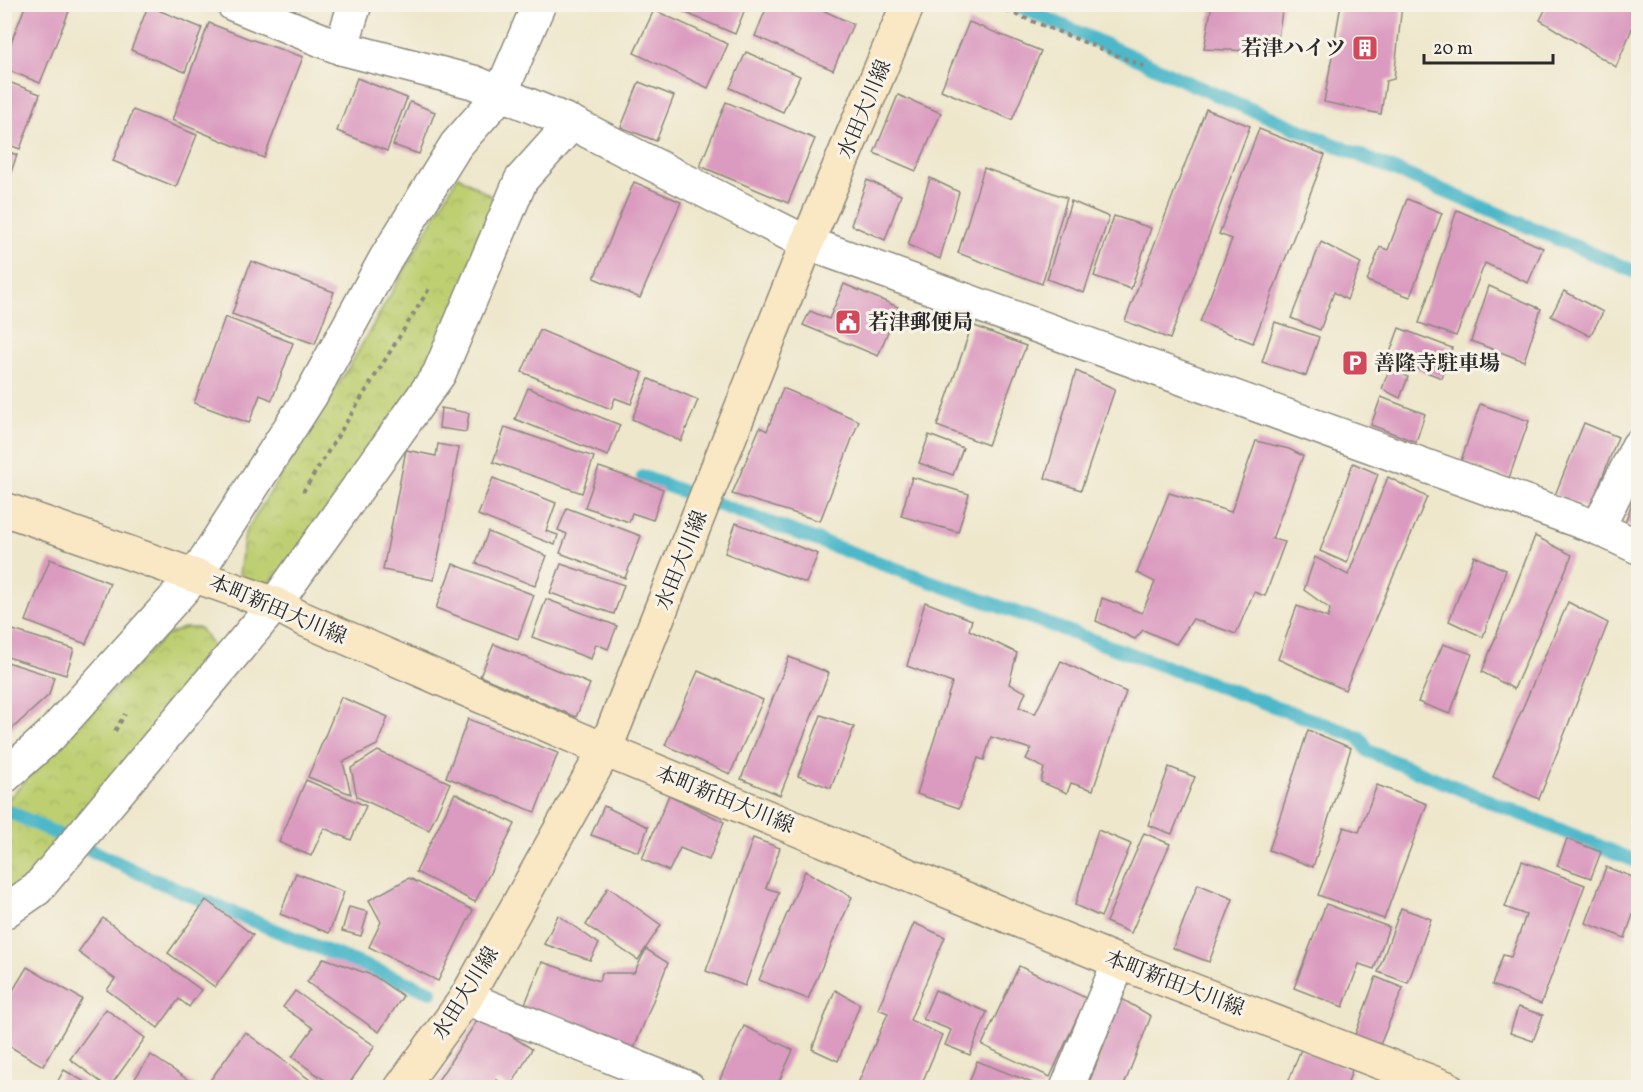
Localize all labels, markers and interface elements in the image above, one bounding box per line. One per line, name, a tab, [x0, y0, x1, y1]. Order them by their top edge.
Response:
scale bar	[1424, 27, 1553, 65]
building icon: 若津ハイツ	[1350, 33, 1380, 63]
place label: 若津ハイツ	[1241, 35, 1346, 64]
text: 20 m	[1433, 37, 1473, 62]
street label: 水田大川線	[832, 56, 899, 164]
public building icon: 若津郵便局	[833, 307, 863, 337]
place label: 若津郵便局	[868, 309, 973, 338]
parking icon: 善隆寺駐車場	[1340, 348, 1370, 378]
place label: 善隆寺駐車場	[1374, 350, 1500, 379]
street label: 水田大川線	[649, 506, 716, 615]
street label: 本町新田大川線	[204, 568, 351, 652]
street label: 本町新田大川線	[651, 759, 798, 841]
street label: 水田大川線	[426, 942, 506, 1046]
street label: 本町新田大川線	[1101, 945, 1248, 1024]

